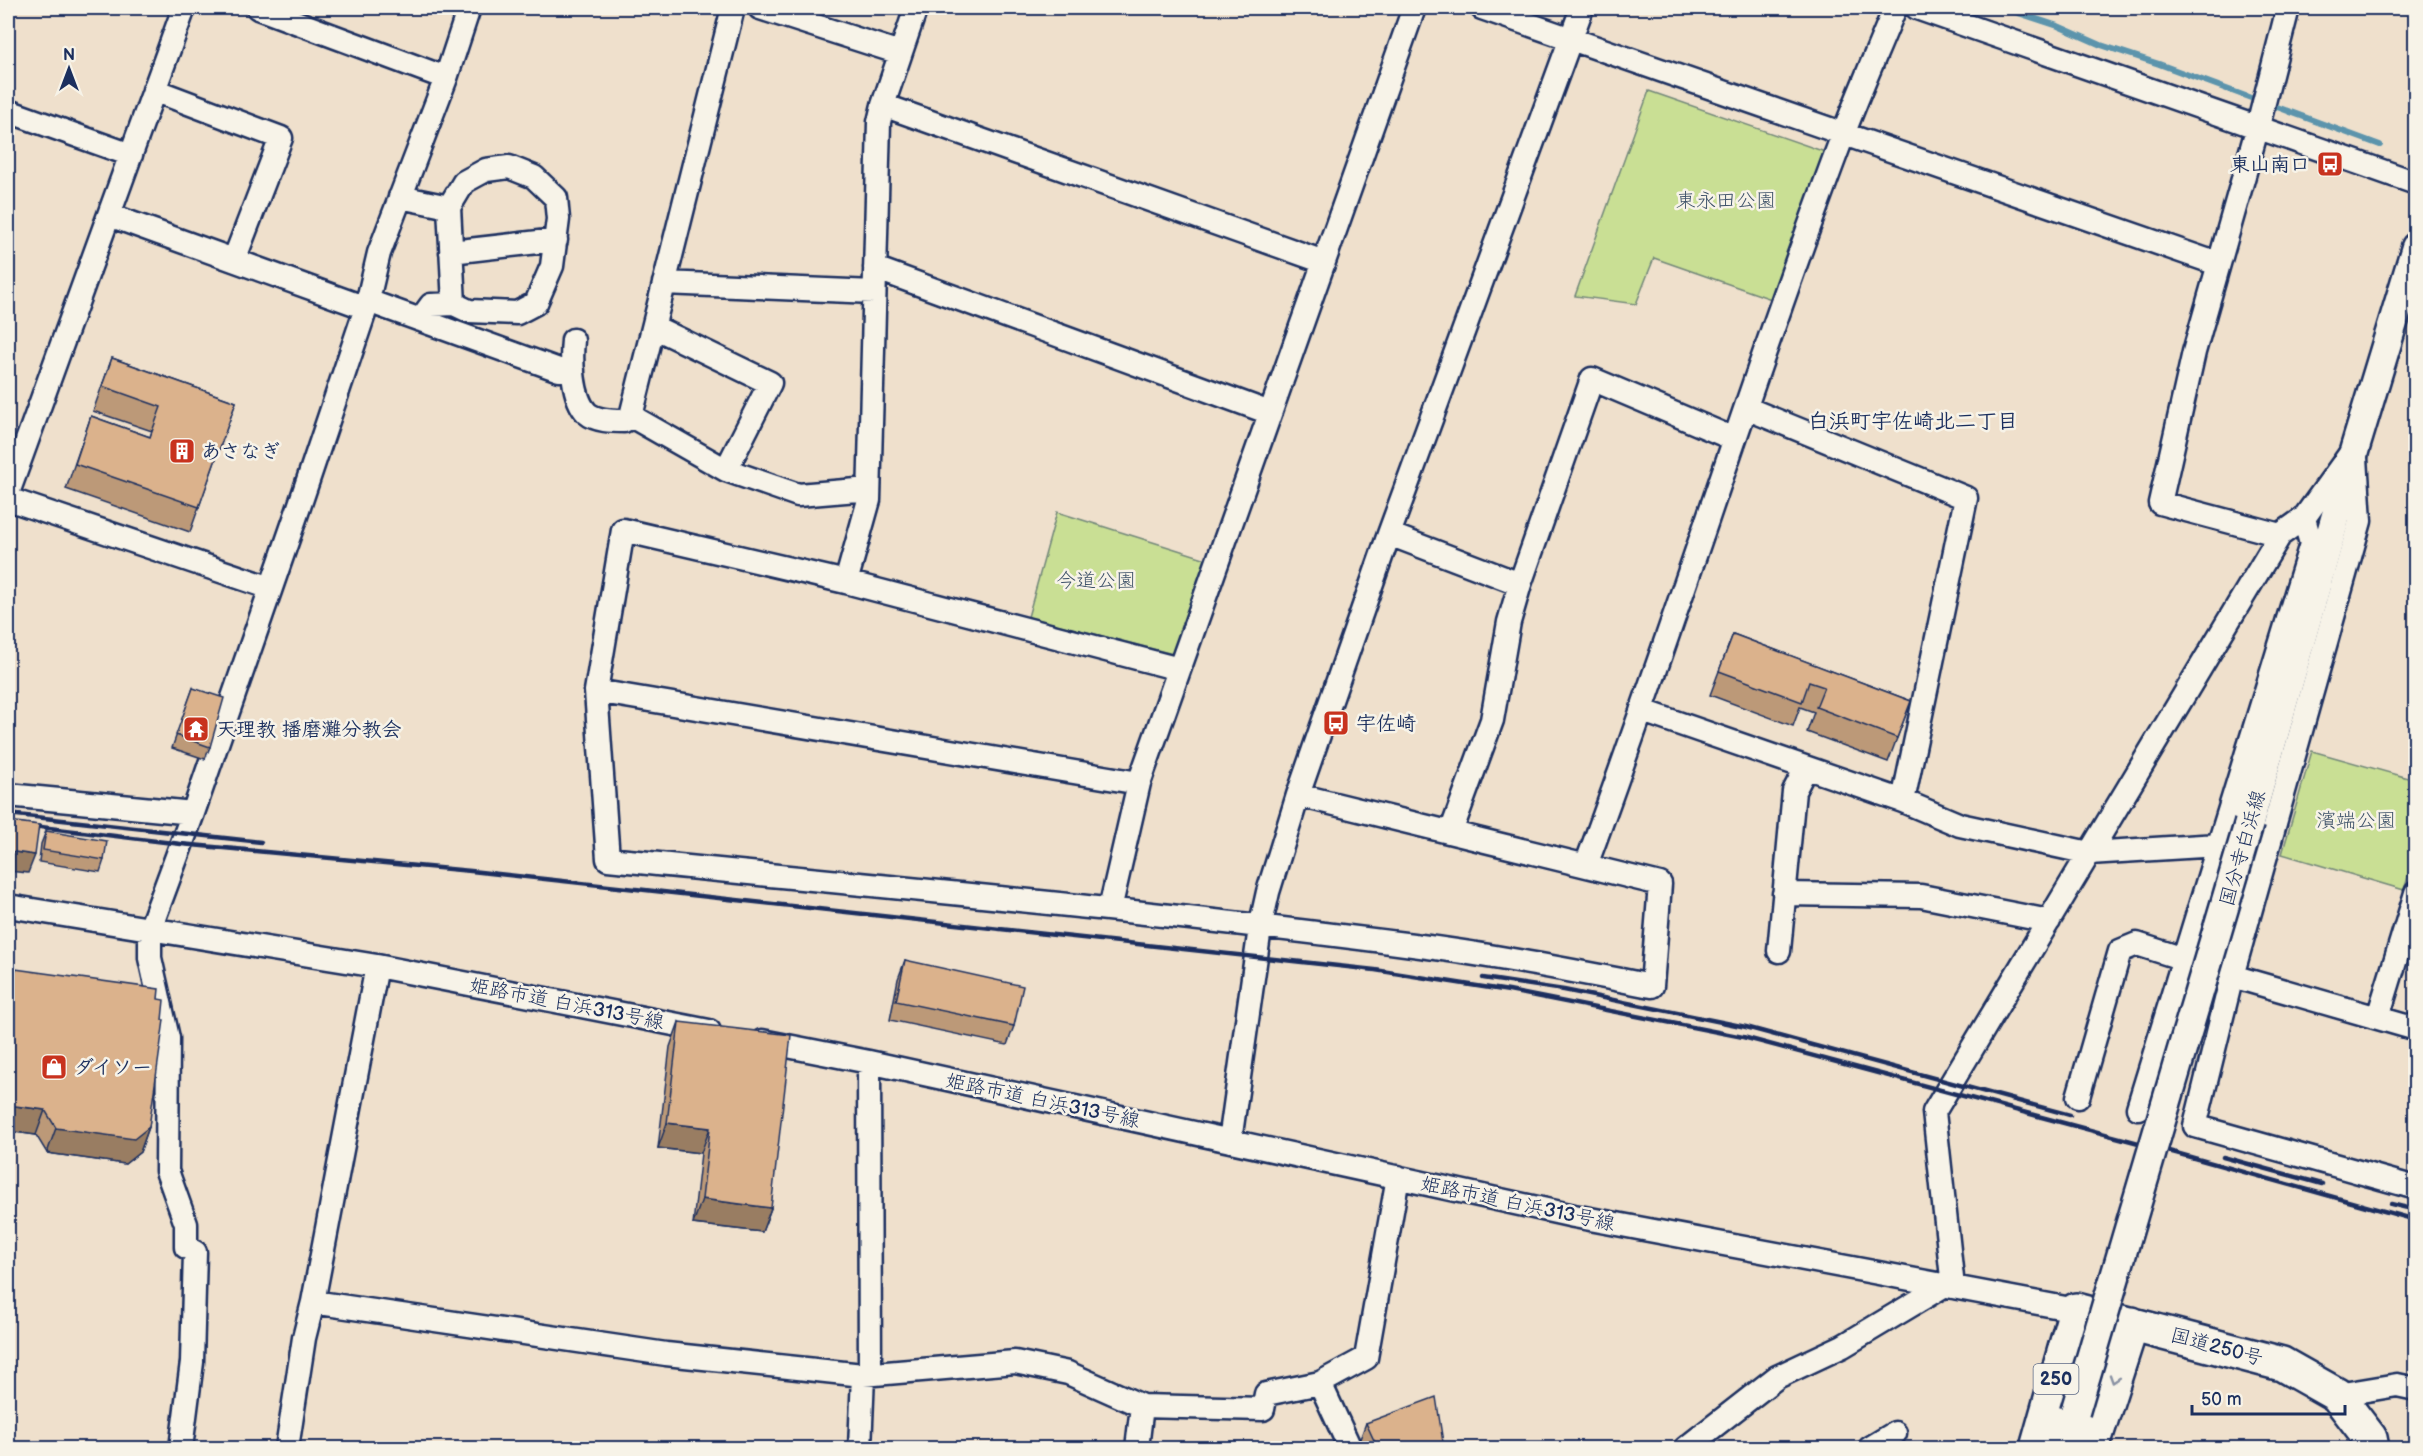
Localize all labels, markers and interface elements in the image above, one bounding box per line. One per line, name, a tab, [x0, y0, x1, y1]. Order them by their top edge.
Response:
north arrow	[39, 39, 99, 99]
text: N	[63, 46, 75, 65]
bus stop icon: 東山南口	[2315, 149, 2345, 179]
place label: 東山南口	[2230, 153, 2310, 177]
park label: 東永田公園	[1676, 189, 1776, 213]
district label: 白浜町宇佐崎北二丁目	[1808, 409, 2018, 434]
building icon: あさなぎ	[167, 436, 197, 466]
place label: あさなぎ	[201, 440, 280, 464]
park label: 今道公園	[1056, 569, 1136, 593]
bus stop icon: 宇佐崎	[1321, 708, 1351, 738]
place label: 宇佐崎	[1356, 712, 1416, 736]
temple icon: 天理教 播磨灘分教会	[181, 714, 211, 744]
place label: 天理教 播磨灘分教会	[216, 718, 401, 742]
street label: 国分寺白浜線	[2215, 787, 2271, 909]
park label: 濱端公園	[2316, 809, 2396, 833]
street label: 姫路市道 白浜313号線	[467, 973, 666, 1035]
shop icon: ダイソー	[39, 1052, 69, 1082]
place label: ダイソー	[74, 1056, 152, 1080]
street label: 姫路市道 白浜313号線	[944, 1069, 1142, 1133]
street label: 姫路市道 白浜313号線	[1419, 1172, 1617, 1236]
street label: 国道250号	[2168, 1323, 2266, 1371]
road number: 250	[2034, 1364, 2078, 1394]
one-way arrow	[2109, 1373, 2121, 1384]
scale bar	[2192, 1378, 2345, 1416]
text: 50 m	[2201, 1389, 2242, 1410]

